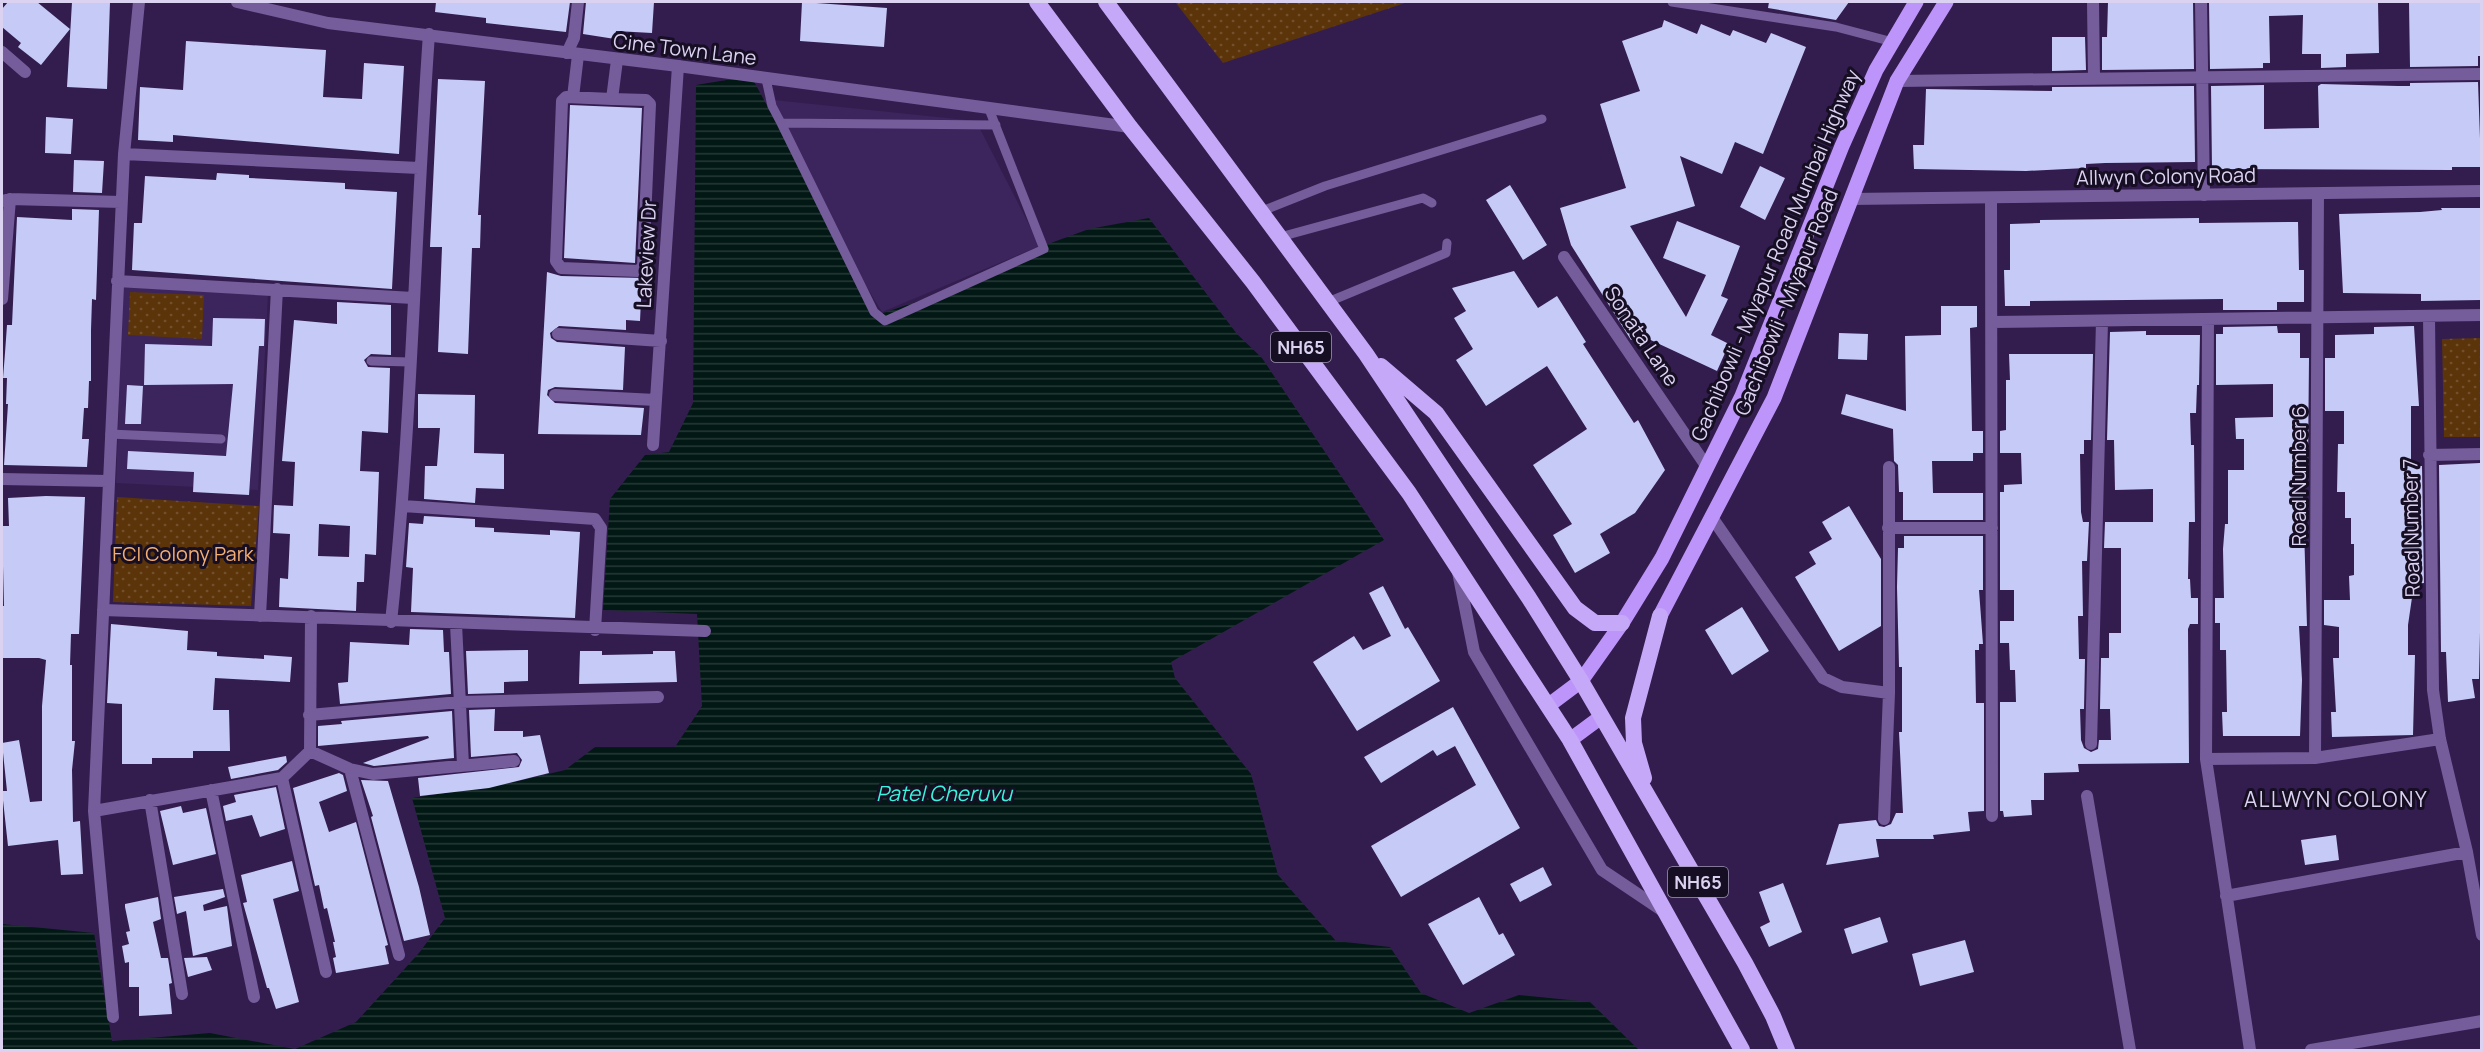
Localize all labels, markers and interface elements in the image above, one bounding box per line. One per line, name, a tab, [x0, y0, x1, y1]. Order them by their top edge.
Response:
street label: Cine Town Lane	[612, 27, 758, 71]
street label: Gachibowli - Miyapur Road Mumbai Highway	[1686, 66, 1864, 444]
street label: Allwyn Colony Road	[2076, 161, 2256, 191]
street label: Gachibowli - Miyapur Road	[1729, 185, 1843, 419]
street label: Lakeview Dr	[630, 199, 662, 309]
street label: Sonata Lane	[1599, 281, 1685, 391]
road number: NH65	[1271, 332, 1331, 362]
street label: Road Number 6	[2285, 405, 2312, 547]
street label: Road Number 7	[2396, 458, 2426, 598]
park label: FCI Colony Park	[112, 540, 255, 567]
water label: Patel Cheruvu	[876, 779, 1014, 807]
district label: ALLWYN COLONY	[2244, 785, 2428, 813]
road number: NH65	[1668, 867, 1728, 897]

